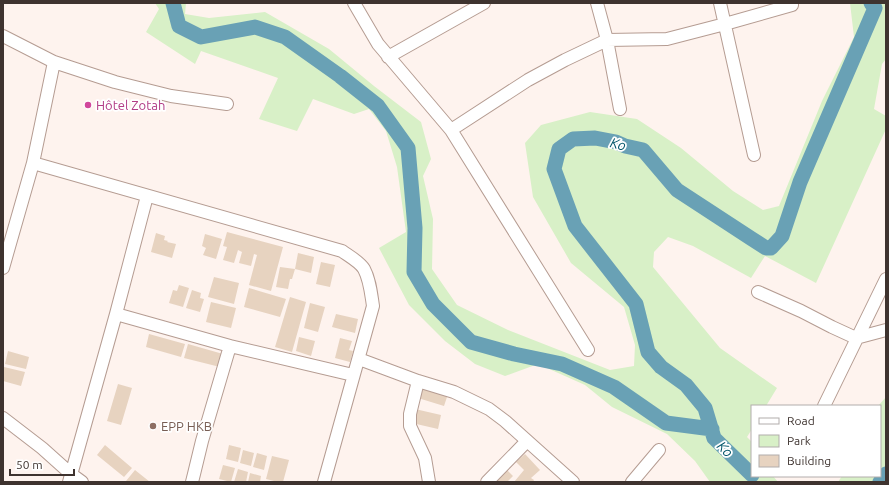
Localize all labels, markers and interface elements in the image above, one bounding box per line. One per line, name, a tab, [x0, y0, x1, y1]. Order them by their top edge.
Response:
place label: Hôtel Zotah	[96, 98, 165, 112]
marker: Hôtel Zotah	[83, 100, 93, 110]
water label: Ko	[608, 134, 628, 154]
legend	[751, 405, 881, 477]
text: Road	[787, 414, 815, 427]
place label: EPP HKB	[161, 419, 212, 433]
marker: EPP HKB	[148, 421, 158, 431]
text: Park	[787, 434, 811, 447]
water label: Ko	[714, 438, 737, 461]
scale bar	[10, 451, 74, 477]
text: Building	[787, 454, 831, 467]
text: 50 m	[16, 458, 43, 471]

